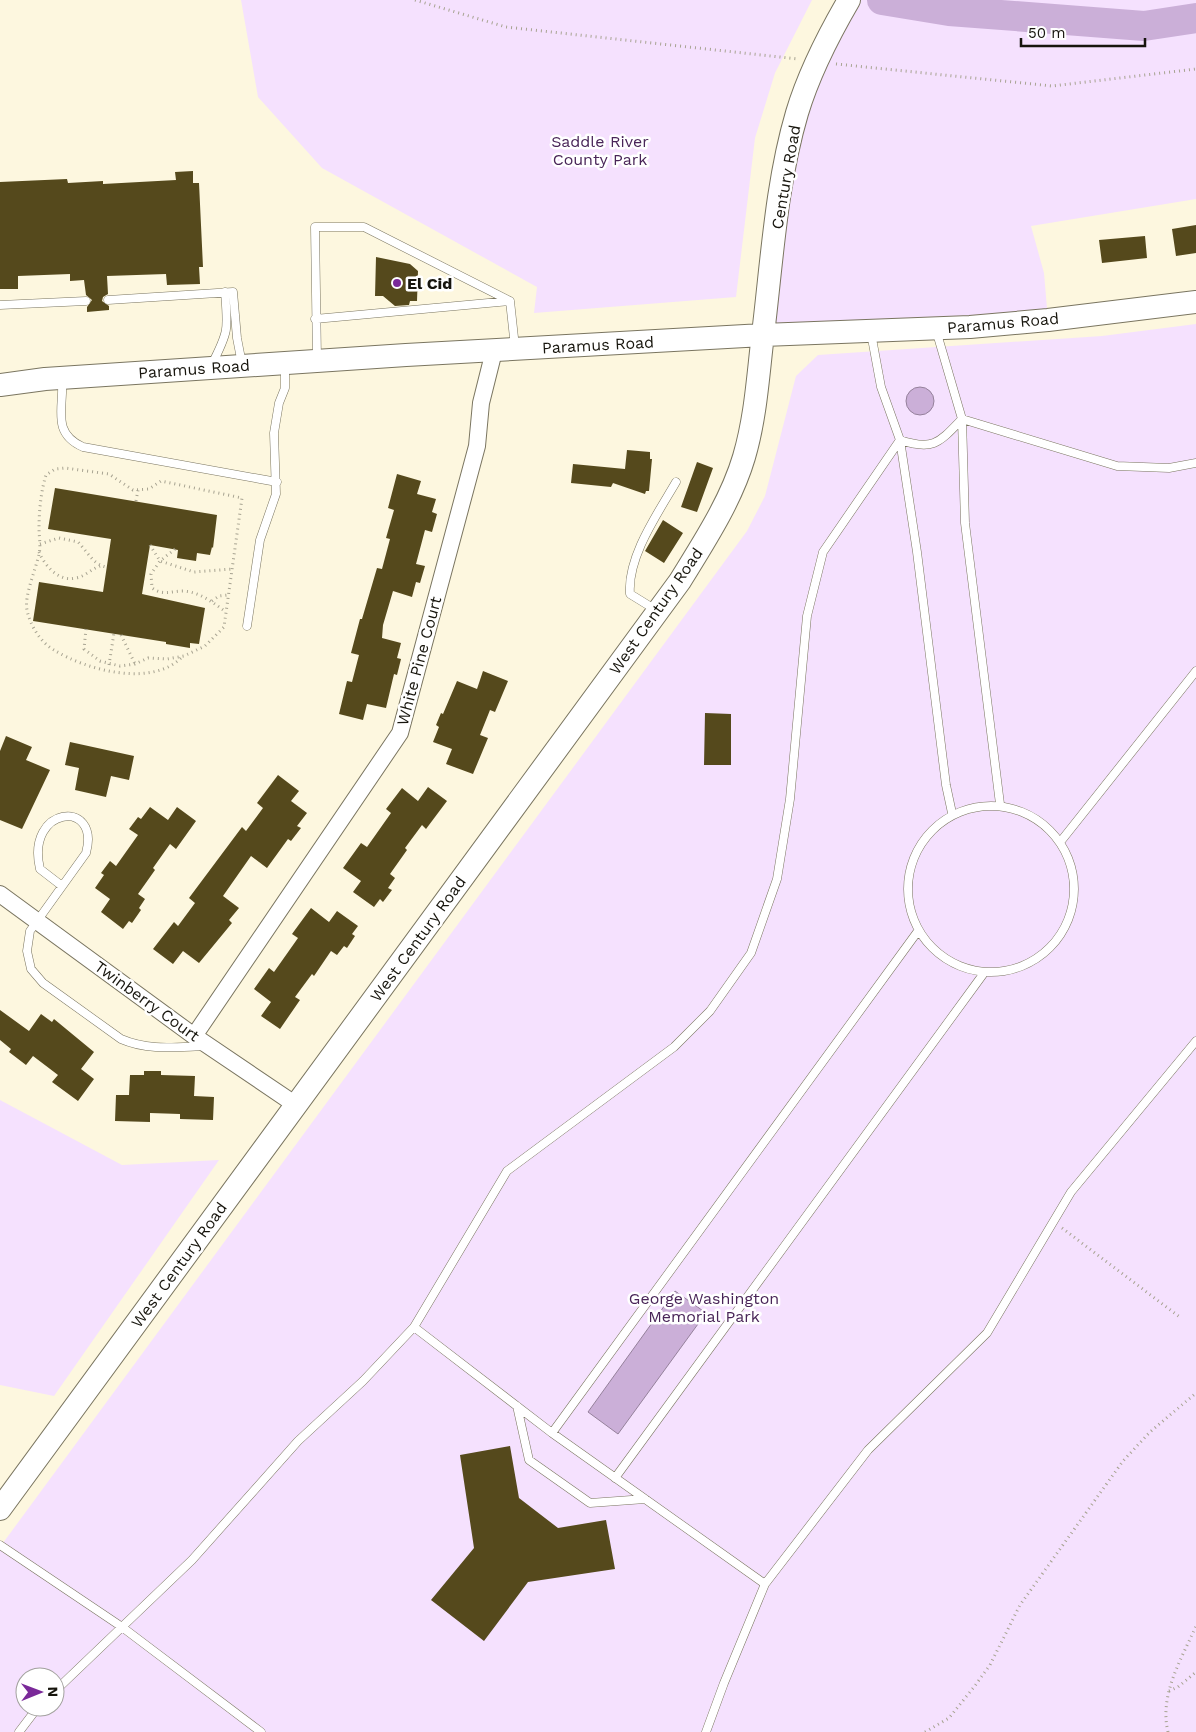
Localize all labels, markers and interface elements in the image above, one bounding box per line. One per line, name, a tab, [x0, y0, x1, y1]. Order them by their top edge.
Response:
scale bar	[1021, 15, 1145, 47]
text: 50 m	[1028, 24, 1065, 42]
street label: Century Road	[767, 123, 805, 231]
park label: Saddle River County Park	[551, 132, 649, 169]
place label: El Cid	[407, 274, 452, 293]
marker: El Cid	[391, 277, 403, 289]
street label: Paramus Road	[946, 309, 1060, 337]
street label: Paramus Road	[541, 333, 655, 357]
street label: Paramus Road	[137, 356, 251, 382]
street label: West Century Road	[605, 544, 707, 678]
street label: White Pine Court	[393, 594, 445, 728]
street label: West Century Road	[366, 873, 470, 1005]
street label: Twinberry Court	[91, 957, 203, 1046]
street label: West Century Road	[127, 1199, 231, 1331]
park label: George Washington Memorial Park	[629, 1289, 779, 1326]
north arrow	[15, 1667, 65, 1717]
text: N	[45, 1686, 61, 1697]

